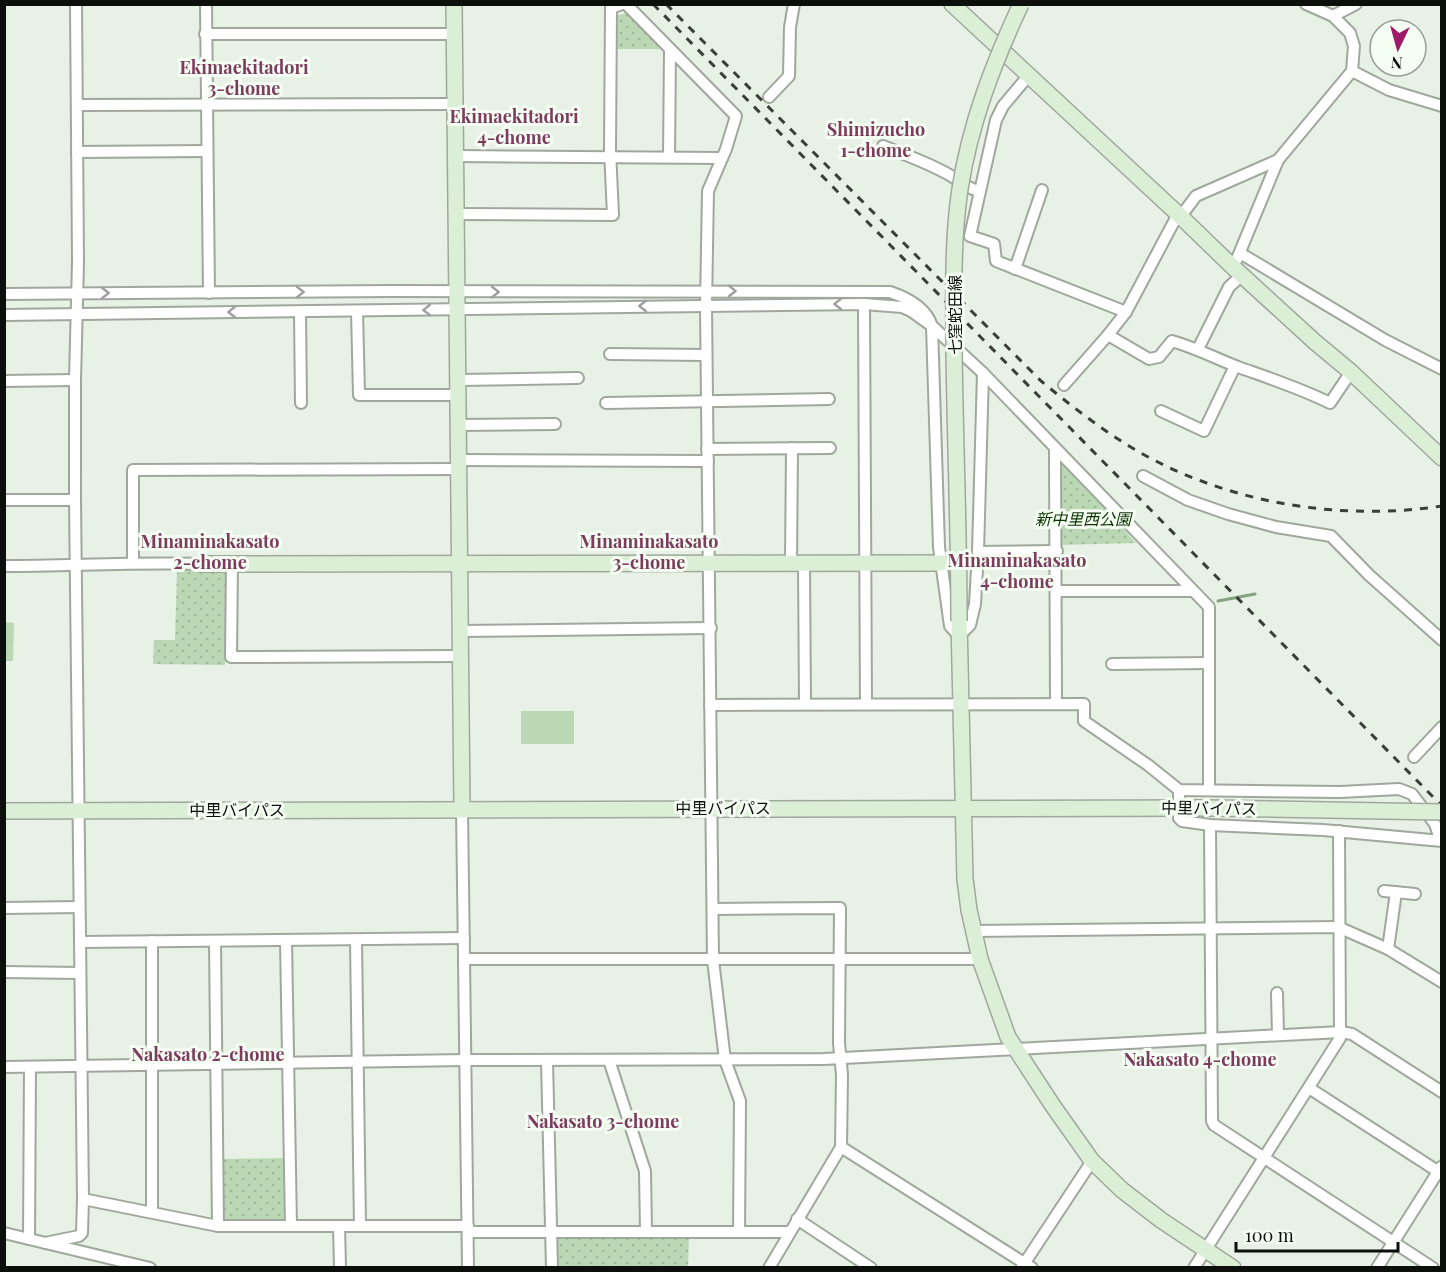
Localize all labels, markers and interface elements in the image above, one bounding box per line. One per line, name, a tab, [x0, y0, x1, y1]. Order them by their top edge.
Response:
north arrow	[1368, 18, 1428, 78]
text: N	[1390, 52, 1403, 74]
district label: Ekimaekitadori 3-chome	[179, 55, 309, 100]
district label: Ekimaekitadori 4-chome	[449, 104, 579, 149]
district label: Shimizucho 1-chome	[827, 117, 925, 162]
street label: 七窪蛇田線	[944, 275, 965, 355]
one-way arrow	[727, 285, 736, 297]
one-way arrow	[295, 286, 304, 298]
one-way arrow	[490, 286, 499, 298]
one-way arrow	[100, 287, 109, 299]
one-way arrow	[833, 298, 842, 311]
one-way arrow	[638, 300, 647, 312]
one-way arrow	[423, 304, 432, 316]
one-way arrow	[228, 306, 237, 318]
park label: 新中里西公園	[1035, 508, 1133, 529]
district label: Minaminakasato 2-chome	[141, 529, 279, 574]
district label: Minaminakasato 3-chome	[580, 529, 718, 574]
district label: Minaminakasato 4-chome	[948, 548, 1086, 593]
street label: 中里バイパス	[1161, 796, 1257, 819]
street label: 中里バイパス	[675, 797, 771, 818]
street label: 中里バイパス	[189, 799, 285, 820]
district label: Nakasato 2-chome	[131, 1042, 285, 1066]
district label: Nakasato 4-chome	[1123, 1047, 1277, 1071]
district label: Nakasato 3-chome	[527, 1109, 679, 1133]
scale bar	[1236, 1215, 1398, 1253]
text: 100 m	[1245, 1223, 1294, 1247]

